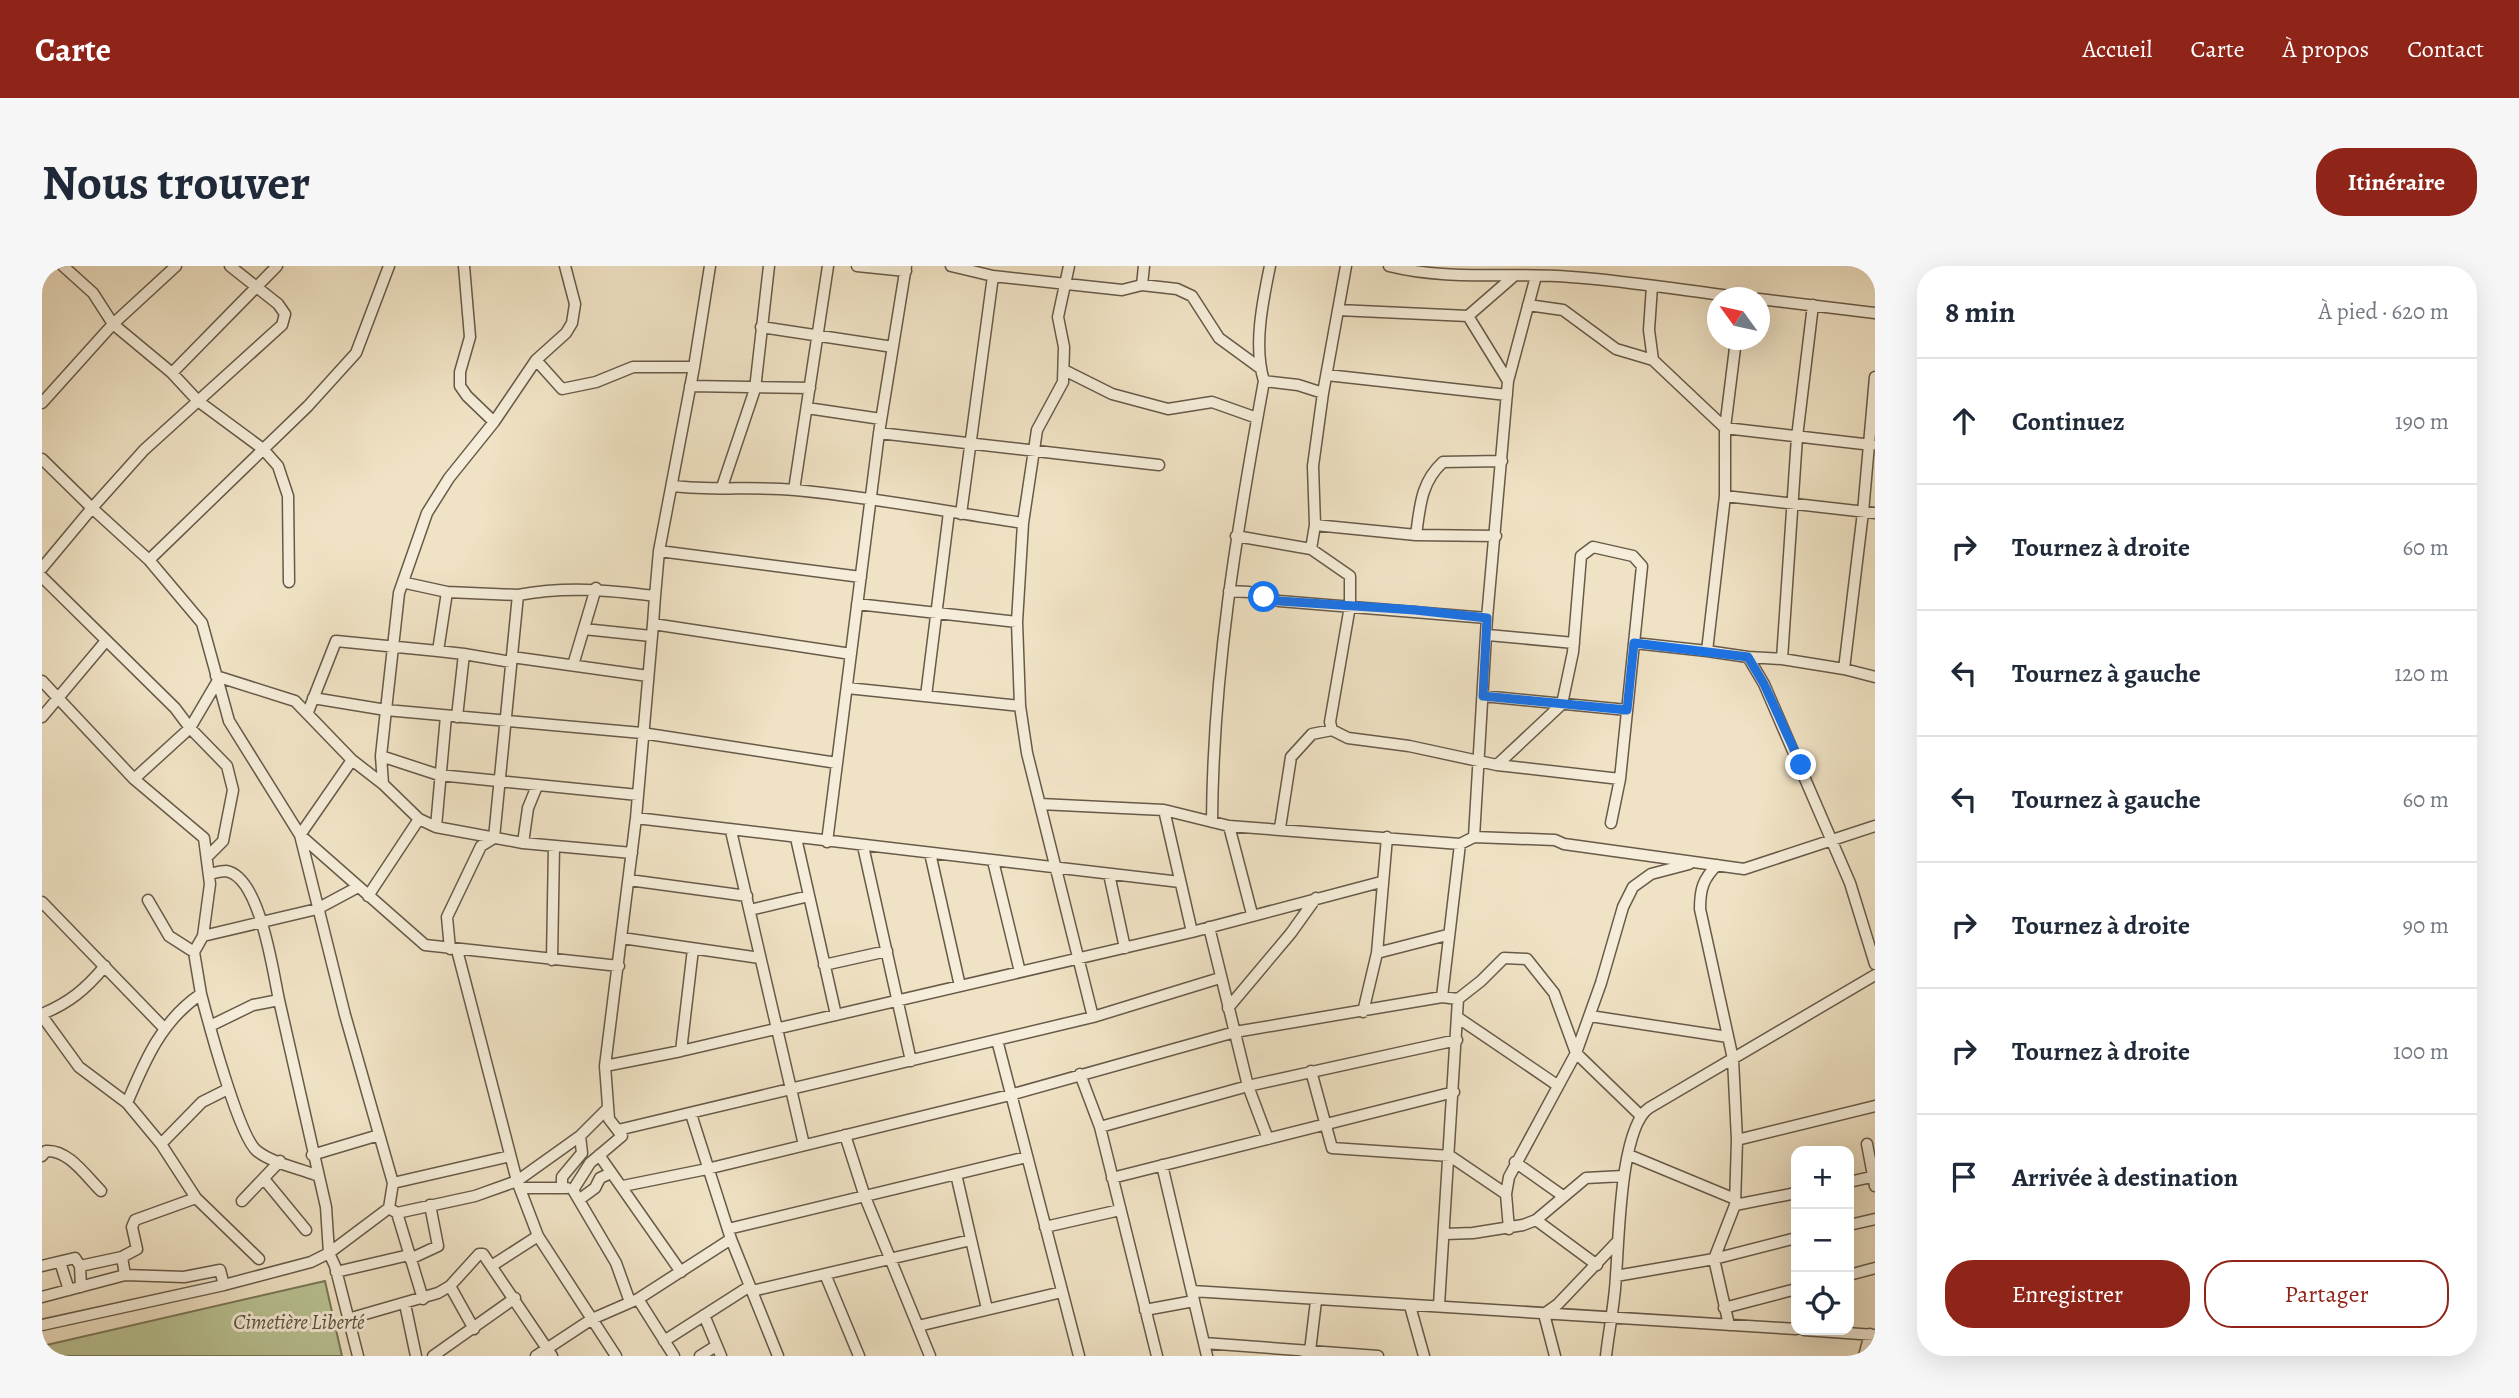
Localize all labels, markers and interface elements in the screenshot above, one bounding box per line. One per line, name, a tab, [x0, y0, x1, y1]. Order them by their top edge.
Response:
text: Carte	[35, 27, 111, 72]
text: Accueil	[2082, 33, 2152, 65]
text: Carte	[2190, 33, 2245, 65]
text: À propos	[2283, 33, 2369, 65]
text: Contact	[2407, 33, 2484, 65]
button: Itinéraire	[2316, 148, 2477, 216]
text: Nous trouver	[42, 149, 310, 216]
north arrow	[1707, 287, 1770, 350]
text: 8 min	[1945, 292, 2015, 332]
text: À pied · 620 m	[2319, 296, 2449, 327]
icon: ahead	[1945, 402, 1983, 440]
text: Continuez	[2012, 404, 2125, 439]
text: 190 m	[2395, 406, 2449, 437]
icon: right	[1945, 528, 1983, 566]
text: Tournez à droite	[2012, 530, 2190, 565]
text: 60 m	[2402, 532, 2449, 563]
route start	[1248, 581, 1279, 612]
icon: left	[1945, 654, 1983, 692]
text: Tournez à gauche	[2012, 656, 2201, 691]
text: 120 m	[2394, 658, 2449, 689]
route end	[1785, 749, 1816, 780]
icon: left	[1945, 780, 1983, 818]
text: Tournez à gauche	[2012, 782, 2201, 817]
text: 60 m	[2402, 784, 2449, 815]
icon: right	[1945, 906, 1983, 944]
text: Tournez à droite	[2012, 908, 2190, 943]
text: 90 m	[2403, 910, 2449, 941]
icon: right	[1945, 1032, 1983, 1070]
text: Tournez à droite	[2012, 1034, 2190, 1069]
text: 100 m	[2393, 1036, 2449, 1067]
map controls	[1791, 1146, 1854, 1335]
button: +	[1791, 1146, 1854, 1209]
icon: arrive	[1945, 1158, 1983, 1196]
text: Arrivée à destination	[2012, 1160, 2238, 1195]
button: −	[1791, 1209, 1854, 1272]
button: Enregistrer	[1945, 1260, 2190, 1328]
button: Partager	[2204, 1260, 2449, 1328]
button: locate	[1791, 1272, 1854, 1335]
park label: Cimetière Liberté	[233, 1308, 365, 1336]

